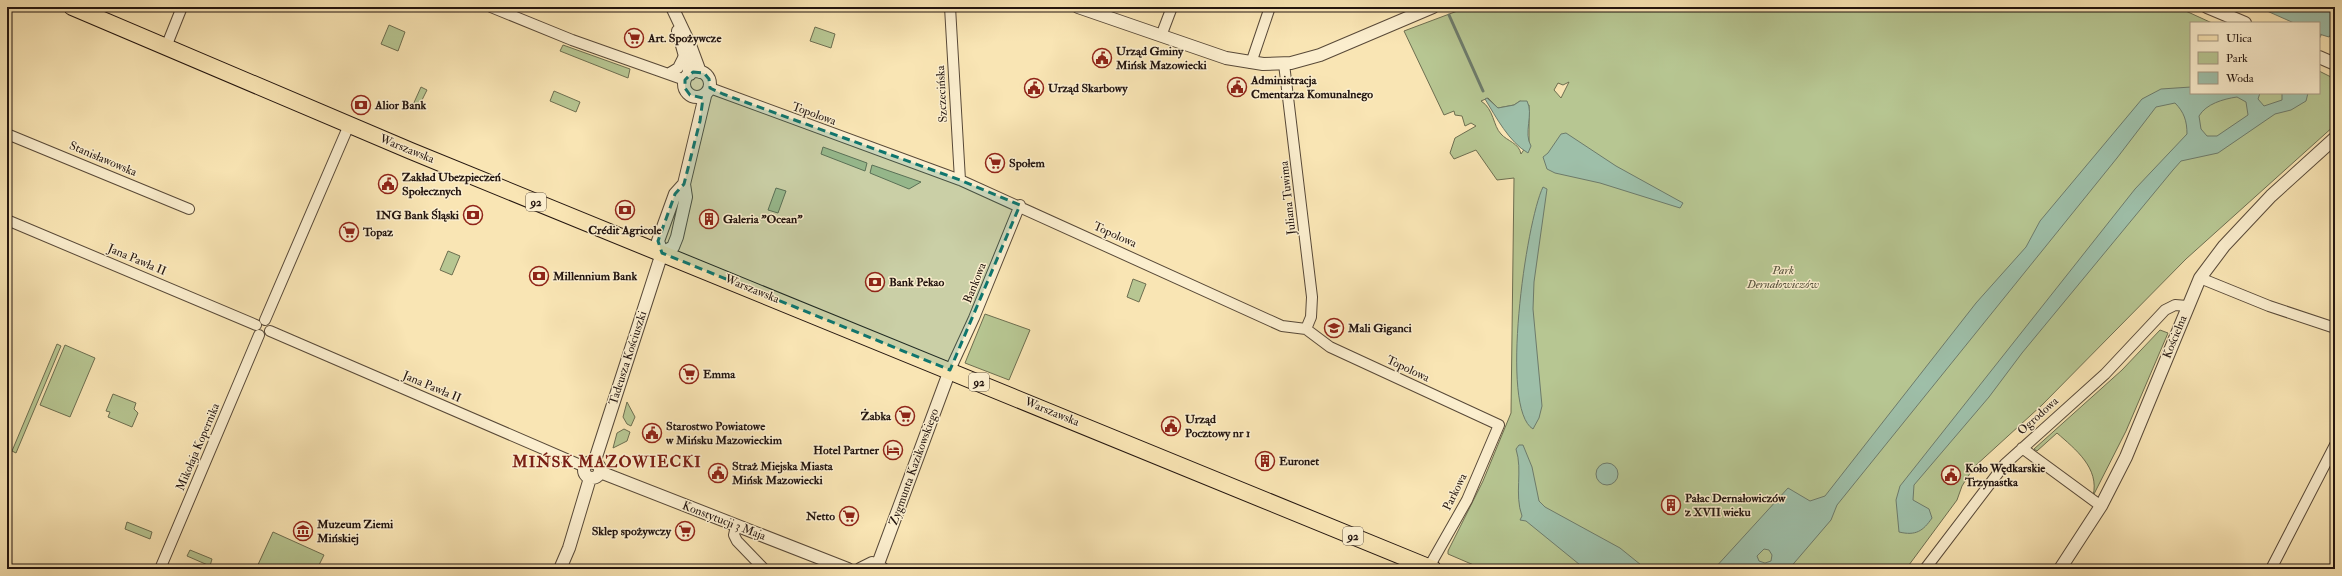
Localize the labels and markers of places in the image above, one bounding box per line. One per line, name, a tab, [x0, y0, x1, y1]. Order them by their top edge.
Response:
supermarket icon: Art. Spożywcze	[623, 27, 645, 49]
place label: Art. Spożywcze	[647, 31, 722, 46]
place label: Urząd Gminy Mińsk Mazowiecki	[1115, 44, 1208, 73]
public building icon: Urząd Gminy Mińsk Mazowiecki	[1091, 47, 1113, 69]
place label: Administracja Cmentarza Komunalnego	[1250, 73, 1373, 102]
public building icon: Administracja Cmentarza Komunalnego	[1226, 76, 1248, 98]
public building icon: Urząd Skarbowy	[1023, 77, 1045, 99]
place label: Urząd Skarbowy	[1048, 81, 1128, 96]
bank icon: Alior Bank	[350, 94, 372, 116]
place label: Alior Bank	[374, 98, 427, 113]
supermarket icon: Społem	[984, 152, 1006, 174]
place label: Społem	[1009, 156, 1046, 171]
place label: Zakład Ubezpieczeń Społecznych	[402, 170, 502, 199]
public building icon: Zakład Ubezpieczeń Społecznych	[377, 173, 399, 195]
bank icon: Crédit Agricole	[614, 199, 636, 221]
bank icon: ING Bank Śląski	[462, 204, 484, 226]
place label: ING Bank Śląski	[376, 208, 460, 223]
building icon: Galeria "Ocean"	[698, 208, 720, 230]
place label: Galeria "Ocean"	[723, 212, 803, 227]
supermarket icon: Topaz	[338, 221, 360, 243]
place label: Crédit Agricole	[588, 223, 663, 238]
place label: Topaz	[362, 225, 393, 240]
bank icon: Millennium Bank	[528, 265, 550, 287]
place label: Millennium Bank	[552, 269, 637, 284]
bank icon: Bank Pekao	[864, 271, 886, 293]
place label: Bank Pekao	[889, 275, 945, 290]
school or university icon: Mali Giganci	[1323, 317, 1345, 339]
place label: Mali Giganci	[1347, 321, 1412, 336]
supermarket icon: Emma	[678, 363, 700, 385]
place label: Emma	[703, 367, 736, 382]
supermarket icon: Żabka	[894, 405, 916, 427]
place label: Żabka	[861, 408, 892, 424]
place label: Urząd Pocztowy nr 1	[1185, 412, 1250, 441]
public building icon: Urząd Pocztowy nr 1	[1160, 415, 1182, 437]
place label: Starostwo Powiatowe w Mińsku Mazowieckim	[665, 419, 783, 448]
public building icon: Starostwo Powiatowe w Mińsku Mazowieckim	[641, 422, 663, 444]
hotel icon: Hotel Partner	[882, 439, 904, 461]
place label: Hotel Partner	[813, 443, 880, 458]
building icon: Euronet	[1254, 450, 1276, 472]
place label: Euronet	[1279, 454, 1319, 469]
place label: Straż Miejska Miasta Mińsk Mazowiecki	[731, 459, 834, 488]
place label: Koło Wędkarskie Trzynastka	[1964, 461, 2046, 490]
public building icon: Straż Miejska Miasta Mińsk Mazowiecki	[707, 462, 729, 484]
public building icon: Koło Wędkarskie Trzynastka	[1940, 464, 1962, 486]
place label: Pałac Dernałowiczów z XVII wieku	[1684, 491, 1786, 520]
building icon: Pałac Dernałowiczów z XVII wieku	[1660, 494, 1682, 516]
supermarket icon: Netto	[838, 505, 860, 527]
place label: Netto	[805, 509, 835, 524]
place label: Muzeum Ziemi Mińskiej	[316, 517, 394, 546]
museum icon: Muzeum Ziemi Mińskiej	[292, 520, 314, 542]
supermarket icon: Sklep spożywczy	[674, 520, 696, 542]
place label: Sklep spożywczy	[592, 524, 672, 539]

